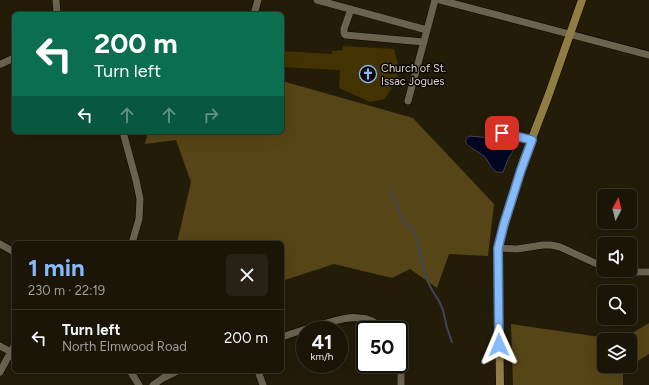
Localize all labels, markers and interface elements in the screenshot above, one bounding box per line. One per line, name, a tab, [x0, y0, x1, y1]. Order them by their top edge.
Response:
text: 200 m	[94, 26, 178, 60]
icon: left	[28, 28, 80, 80]
text: Turn left	[94, 60, 161, 82]
place label: Church of St. Issac Jogues	[381, 62, 446, 88]
church icon: Church of St. Issac Jogues	[358, 64, 378, 84]
icon: left	[74, 104, 96, 126]
icon: ahead	[116, 104, 138, 126]
icon: ahead	[158, 104, 180, 126]
icon: right	[200, 104, 222, 126]
pin	[485, 116, 519, 150]
icon: arrive	[491, 122, 513, 144]
north arrow	[597, 189, 637, 229]
map controls	[597, 189, 637, 373]
button: sound	[597, 237, 637, 277]
text: 1 min	[28, 253, 85, 282]
button: close	[226, 254, 268, 296]
text: 230 m · 22:19	[28, 283, 105, 298]
button: search	[597, 285, 637, 325]
text: Turn left	[62, 321, 120, 339]
speed limit sign: 50	[356, 321, 408, 373]
position arrow	[478, 324, 520, 366]
icon: left	[28, 327, 50, 349]
text: 200 m	[224, 329, 268, 347]
text: 41	[311, 330, 333, 354]
button: layers	[597, 333, 637, 373]
text: North Elmwood Road	[62, 339, 187, 354]
text: km/h	[311, 350, 333, 363]

